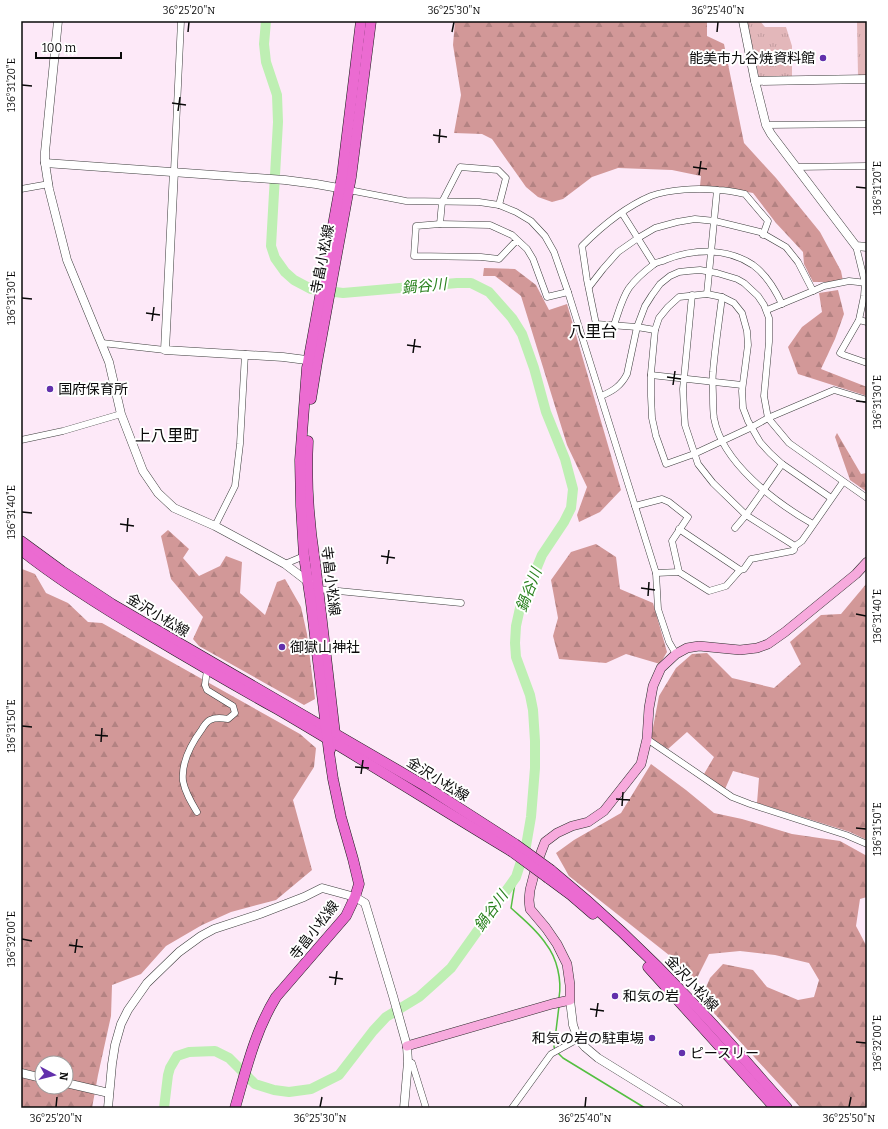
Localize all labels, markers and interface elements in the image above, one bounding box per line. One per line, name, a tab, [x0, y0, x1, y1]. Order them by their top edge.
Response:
text: 36°25'20"N	[163, 5, 215, 17]
text: 36°25'30"N	[428, 5, 480, 17]
text: 36°25'40"N	[692, 5, 744, 17]
scale bar	[36, 34, 121, 60]
text: 100 m	[42, 41, 77, 55]
place label: 能美市九谷焼資料館	[689, 50, 815, 67]
marker: 能美市九谷焼資料館	[818, 53, 828, 63]
text: 136°31'20"E	[6, 58, 18, 112]
text: 136°31'20"E	[872, 161, 884, 215]
street label: 寺畠小松線	[307, 223, 338, 295]
text: 136°31'30"E	[6, 271, 18, 325]
water label: 鍋谷川	[401, 275, 449, 297]
district label: 八里台	[569, 322, 617, 341]
text: 136°31'30"E	[872, 375, 884, 429]
place label: 国府保育所	[58, 381, 128, 398]
marker: 国府保育所	[45, 384, 55, 394]
district label: 上八里町	[135, 426, 199, 445]
text: 136°31'40"E	[6, 485, 18, 539]
street label: 寺畠小松線	[318, 545, 343, 617]
water label: 鍋谷川	[513, 564, 546, 614]
text: 136°31'40"E	[872, 589, 884, 643]
street label: 金沢小松線	[123, 590, 192, 641]
place label: 御獄山神社	[290, 639, 360, 656]
marker: 御獄山神社	[277, 642, 287, 652]
text: 136°31'50"E	[6, 699, 18, 753]
street label: 金沢小松線	[404, 754, 472, 805]
text: 136°31'50"E	[872, 802, 884, 856]
water label: 鍋谷川	[470, 886, 513, 934]
street label: 寺畠小松線	[286, 897, 343, 963]
text: 136°32'00"E	[6, 911, 18, 967]
street label: 金沢小松線	[662, 952, 722, 1015]
place label: 和気の岩	[623, 988, 679, 1005]
marker: 和気の岩	[610, 991, 620, 1001]
text: 136°32'00"E	[872, 1015, 884, 1071]
place label: 和気の岩の駐車場	[532, 1030, 644, 1047]
marker: 和気の岩の駐車場	[647, 1033, 657, 1043]
place label: ピースリー	[690, 1045, 759, 1062]
marker: ピースリー	[677, 1048, 687, 1058]
north arrow	[34, 1055, 74, 1095]
text: N	[56, 1071, 70, 1082]
text: 36°25'20"N	[30, 1113, 82, 1125]
text: 36°25'30"N	[294, 1113, 346, 1125]
text: 36°25'40"N	[559, 1113, 611, 1125]
text: 36°25'50"N	[823, 1113, 875, 1125]

